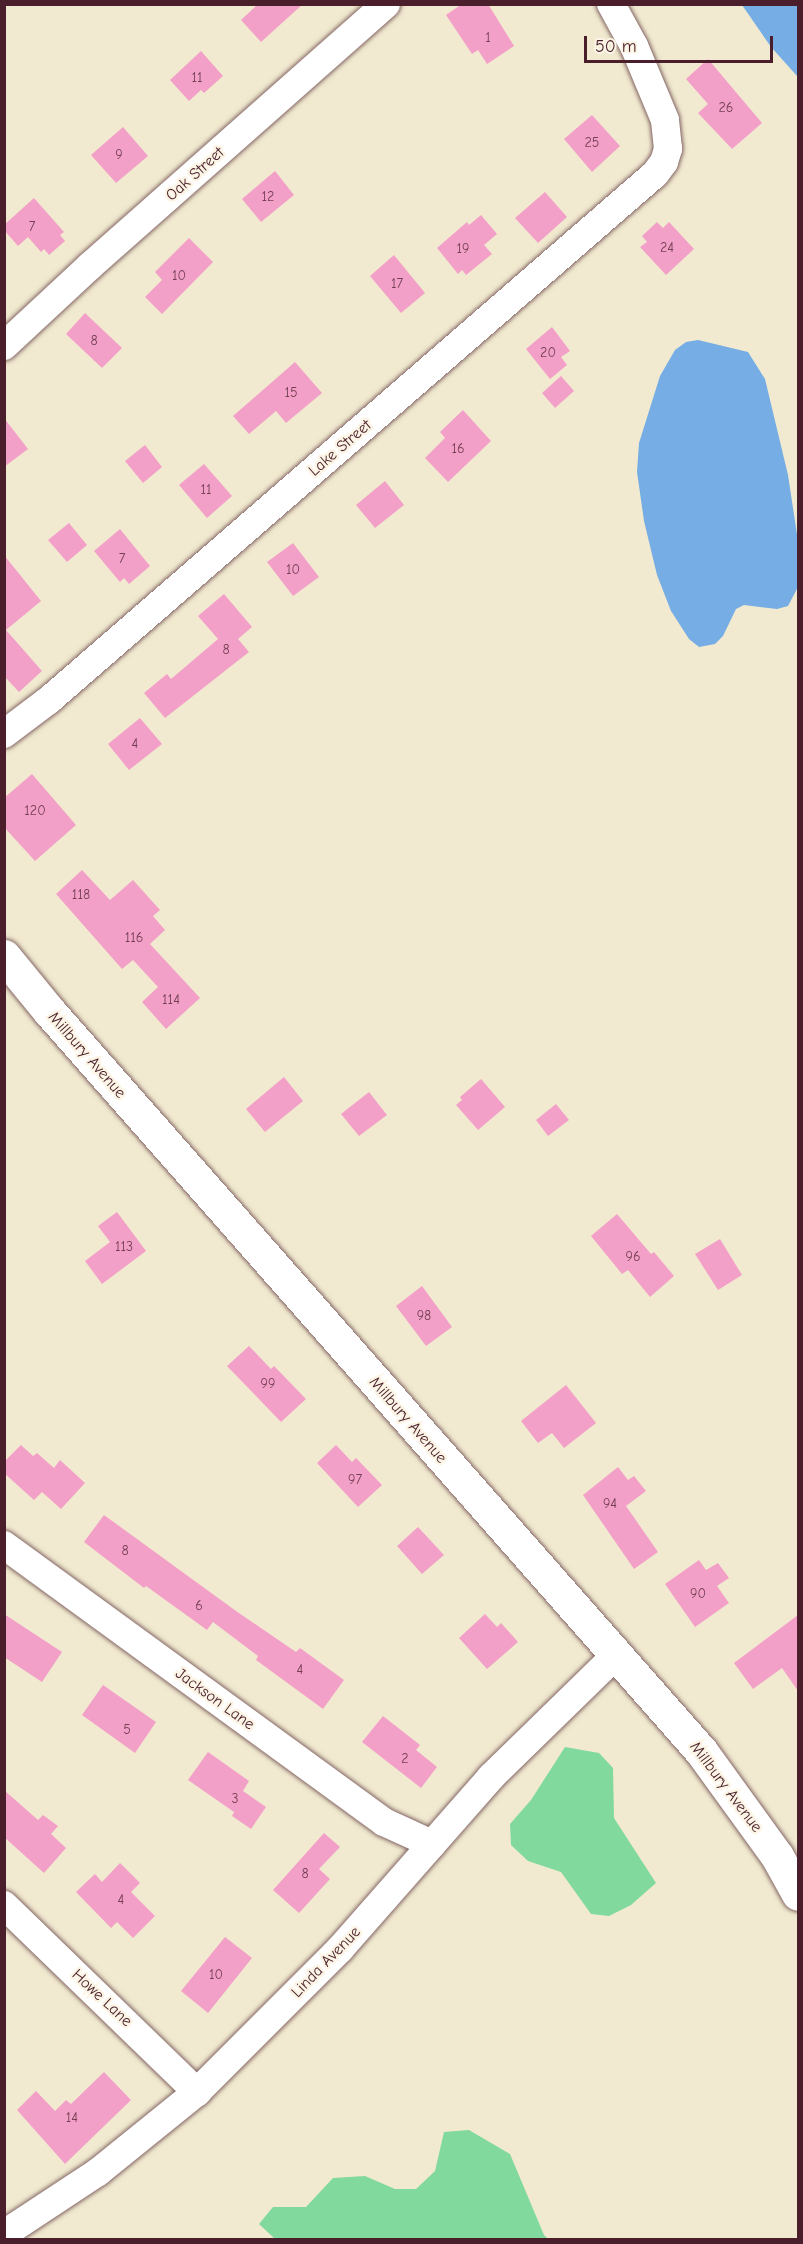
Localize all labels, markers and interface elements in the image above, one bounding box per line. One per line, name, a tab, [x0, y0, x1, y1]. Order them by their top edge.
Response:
scale bar	[587, 24, 776, 62]
house number: 1	[485, 30, 491, 46]
text: 50 m	[595, 36, 637, 57]
house number: 11	[191, 70, 203, 86]
house number: 26	[719, 100, 733, 116]
house number: 25	[585, 135, 599, 151]
street label: Oak Street	[162, 143, 228, 205]
house number: 9	[115, 147, 123, 163]
house number: 12	[262, 189, 274, 205]
house number: 7	[29, 219, 35, 235]
house number: 24	[660, 240, 674, 256]
house number: 19	[457, 241, 469, 257]
house number: 10	[172, 268, 186, 284]
house number: 17	[391, 276, 403, 292]
house number: 8	[90, 333, 98, 349]
house number: 20	[540, 345, 556, 361]
house number: 15	[284, 385, 298, 401]
street label: Lake Street	[305, 416, 375, 480]
house number: 16	[451, 441, 465, 457]
house number: 11	[200, 482, 212, 498]
house number: 7	[119, 551, 125, 567]
house number: 10	[286, 562, 300, 578]
house number: 8	[222, 642, 230, 658]
house number: 4	[132, 736, 138, 752]
house number: 120	[24, 803, 46, 819]
house number: 118	[72, 887, 90, 903]
house number: 116	[125, 930, 143, 946]
house number: 114	[162, 992, 180, 1008]
street label: Millbury Avenue	[44, 1008, 130, 1102]
house number: 113	[115, 1239, 133, 1255]
house number: 96	[625, 1249, 641, 1265]
house number: 98	[417, 1308, 431, 1324]
street label: Millbury Avenue	[365, 1373, 451, 1467]
house number: 99	[261, 1376, 275, 1392]
house number: 97	[348, 1472, 362, 1488]
house number: 94	[603, 1496, 617, 1512]
house number: 8	[121, 1543, 129, 1559]
house number: 90	[690, 1586, 706, 1602]
house number: 6	[195, 1598, 203, 1614]
house number: 4	[297, 1662, 303, 1678]
street label: Jackson Lane	[172, 1664, 258, 1734]
house number: 5	[123, 1722, 131, 1738]
street label: Millbury Avenue	[686, 1738, 766, 1836]
house number: 2	[401, 1751, 409, 1767]
house number: 3	[231, 1791, 239, 1807]
house number: 8	[301, 1866, 309, 1882]
house number: 4	[118, 1892, 124, 1908]
street label: Linda Avenue	[287, 1923, 365, 2001]
street label: Howe Lane	[68, 1965, 136, 2031]
house number: 10	[209, 1967, 223, 1983]
house number: 14	[66, 2110, 78, 2126]

